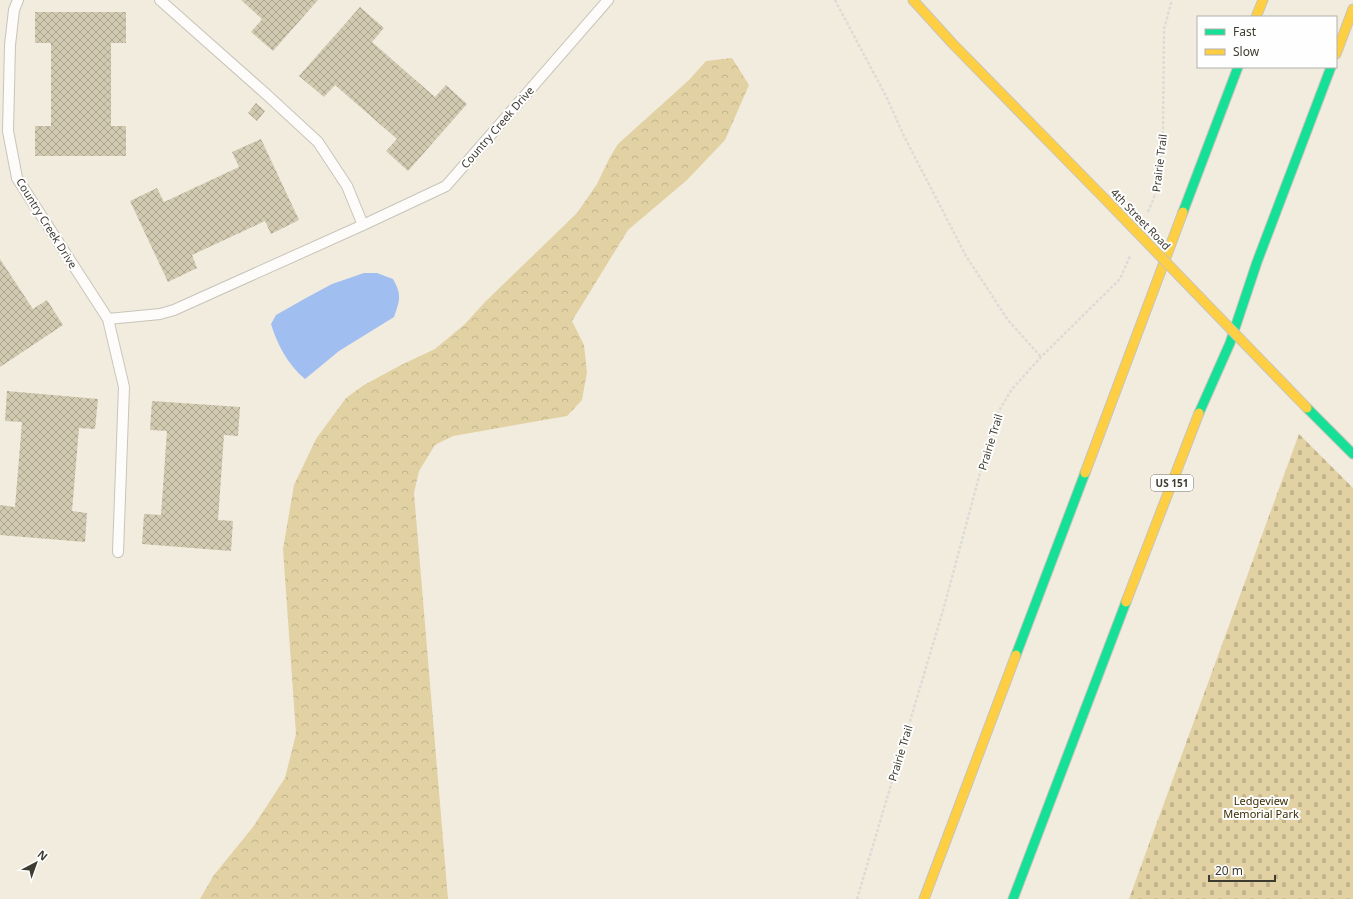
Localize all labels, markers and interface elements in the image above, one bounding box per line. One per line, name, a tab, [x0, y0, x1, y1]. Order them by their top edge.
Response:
legend	[1197, 16, 1337, 68]
text: Fast	[1233, 23, 1257, 40]
text: Slow	[1233, 43, 1260, 60]
street label: Country Creek Drive	[457, 83, 537, 171]
street label: Prairie Trail	[1148, 133, 1170, 193]
street label: Country Creek Drive	[13, 175, 81, 271]
street label: 4th Street Road	[1108, 185, 1174, 253]
street label: Prairie Trail	[974, 412, 1006, 472]
road number: US 151	[1151, 475, 1193, 491]
street label: Prairie Trail	[884, 723, 916, 783]
park label: Ledgeview Memorial Park	[1223, 793, 1299, 821]
north arrow	[16, 843, 56, 883]
text: N	[35, 846, 51, 864]
scale bar	[1209, 857, 1275, 883]
text: 20 m	[1215, 862, 1243, 879]

